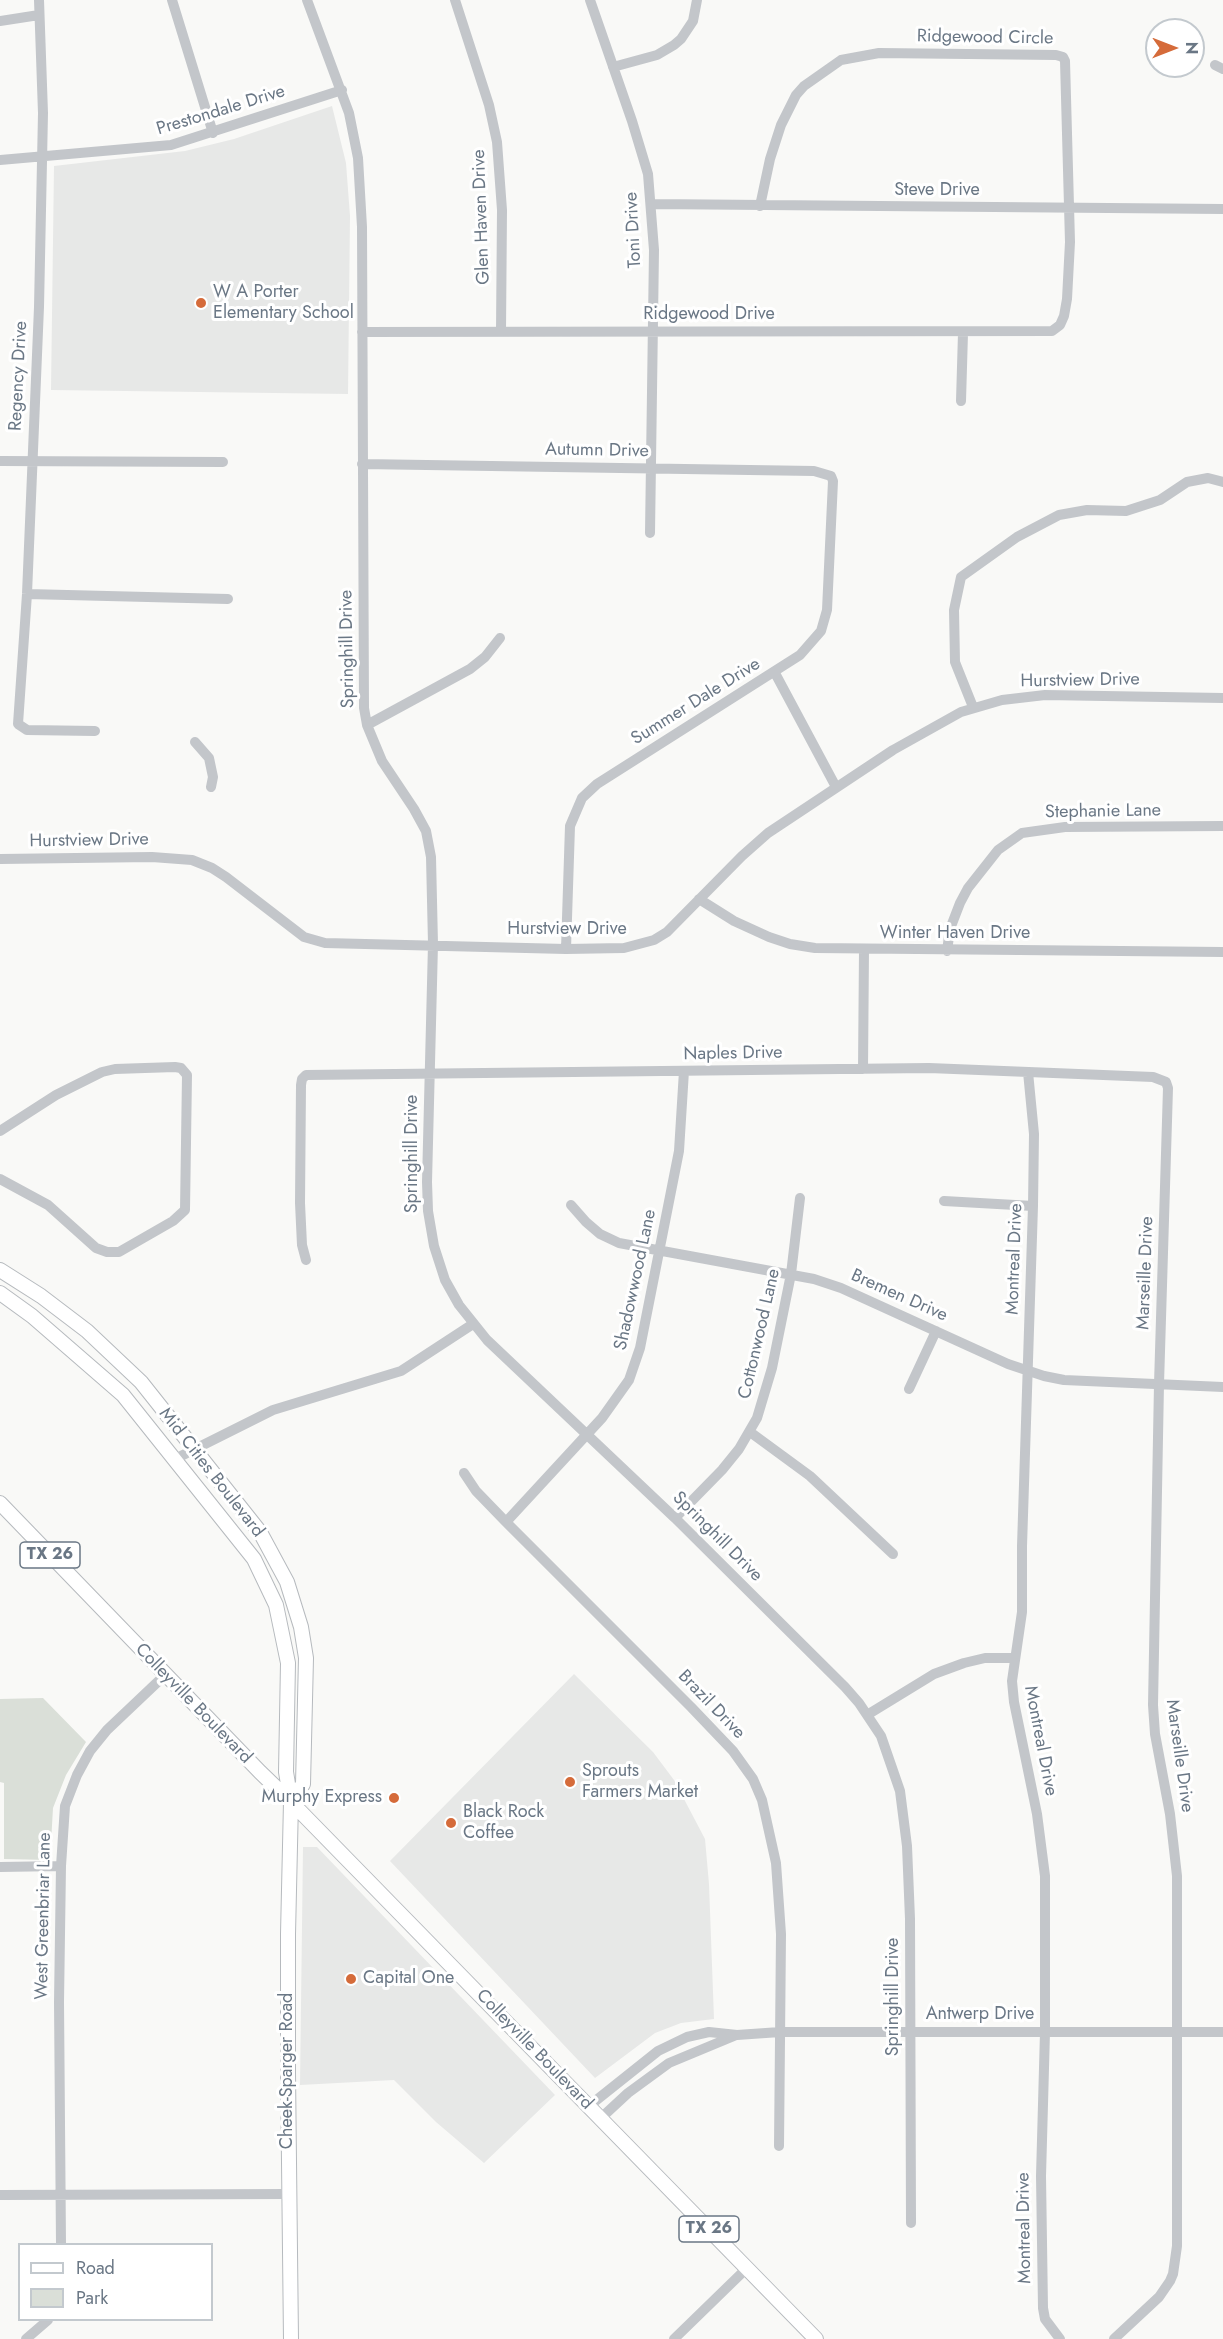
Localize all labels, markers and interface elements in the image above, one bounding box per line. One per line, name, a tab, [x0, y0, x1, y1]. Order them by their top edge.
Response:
north arrow	[1145, 18, 1205, 78]
street label: Ridgewood Circle	[917, 26, 1053, 50]
text: N	[1180, 42, 1203, 54]
street label: Prestondale Drive	[154, 81, 288, 141]
street label: Glen Haven Drive	[469, 149, 495, 285]
street label: Steve Drive	[894, 180, 980, 202]
street label: Toni Drive	[621, 192, 647, 268]
place label: W A Porter Elementary School	[213, 282, 354, 324]
marker: W A Porter Elementary School	[194, 296, 208, 310]
street label: Ridgewood Drive	[643, 304, 775, 326]
street label: Regency Drive	[5, 320, 33, 432]
street label: Autumn Drive	[545, 439, 649, 463]
street label: Springhill Drive	[336, 590, 360, 708]
street label: Summer Dale Drive	[628, 654, 764, 750]
street label: Hurstview Drive	[1020, 669, 1140, 693]
street label: Stephanie Lane	[1045, 800, 1161, 824]
street label: Hurstview Drive	[29, 829, 149, 853]
street label: Hurstview Drive	[507, 919, 627, 941]
street label: Winter Haven Drive	[880, 923, 1030, 945]
street label: Naples Drive	[683, 1042, 783, 1066]
street label: Springhill Drive	[402, 1095, 424, 1213]
street label: Montreal Drive	[1002, 1203, 1028, 1315]
street label: Shadowwood Lane	[611, 1208, 661, 1352]
street label: Marseille Drive	[1133, 1216, 1159, 1330]
street label: Bremen Drive	[847, 1265, 951, 1327]
street label: Cottonwood Lane	[735, 1267, 785, 1401]
street label: Mid Cities Boulevard	[154, 1404, 268, 1542]
street label: Springhill Drive	[667, 1487, 767, 1587]
road number: TX 26	[20, 1542, 80, 1568]
street label: Colleyville Boulevard	[130, 1639, 256, 1769]
street label: Brazil Drive	[673, 1666, 749, 1744]
street label: Montreal Drive	[1019, 1684, 1061, 1798]
street label: Marseille Drive	[1160, 1698, 1198, 1814]
place label: Sprouts Farmers Market	[582, 1761, 698, 1804]
marker: Sprouts Farmers Market	[563, 1775, 577, 1789]
place label: Murphy Express	[261, 1787, 382, 1809]
marker: Murphy Express	[387, 1791, 401, 1805]
place label: Black Rock Coffee	[463, 1802, 544, 1844]
marker: Black Rock Coffee	[444, 1816, 458, 1830]
street label: West Greenbriar Lane	[32, 1832, 56, 2000]
street label: Springhill Drive	[883, 1938, 905, 2056]
place label: Capital One	[363, 1968, 454, 1990]
marker: Capital One	[344, 1972, 358, 1986]
street label: Colleyville Boulevard	[471, 1985, 597, 2115]
street label: Cheek-Sparger Road	[277, 1993, 299, 2149]
street label: Antwerp Drive	[926, 2004, 1034, 2026]
street label: Montreal Drive	[1013, 2172, 1037, 2284]
road number: TX 26	[679, 2216, 739, 2242]
legend	[18, 2243, 213, 2321]
text: Road	[76, 2255, 115, 2281]
text: Park	[76, 2285, 108, 2311]

